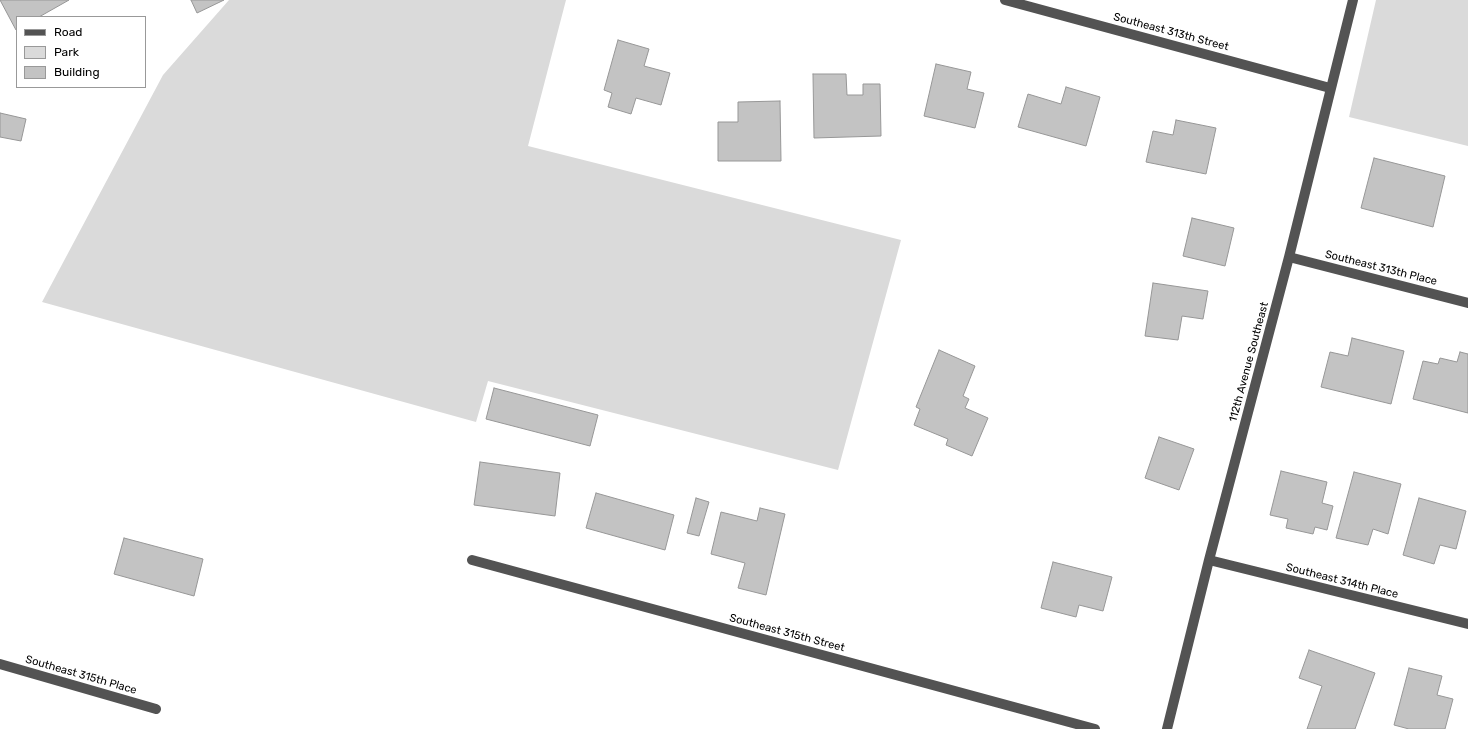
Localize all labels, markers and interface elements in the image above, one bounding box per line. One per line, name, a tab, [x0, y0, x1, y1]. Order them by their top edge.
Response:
street label: Southeast 313th Street	[1112, 10, 1230, 54]
legend	[16, 16, 146, 88]
text: Road	[54, 25, 82, 39]
text: Park	[54, 45, 79, 59]
text: Building	[54, 65, 100, 79]
street label: Southeast 313th Place	[1324, 248, 1438, 288]
street label: 112th Avenue Southeast	[1227, 301, 1271, 423]
street label: Southeast 314th Place	[1284, 561, 1400, 601]
street label: Southeast 315th Street	[728, 611, 846, 655]
street label: Southeast 315th Place	[24, 653, 138, 697]

